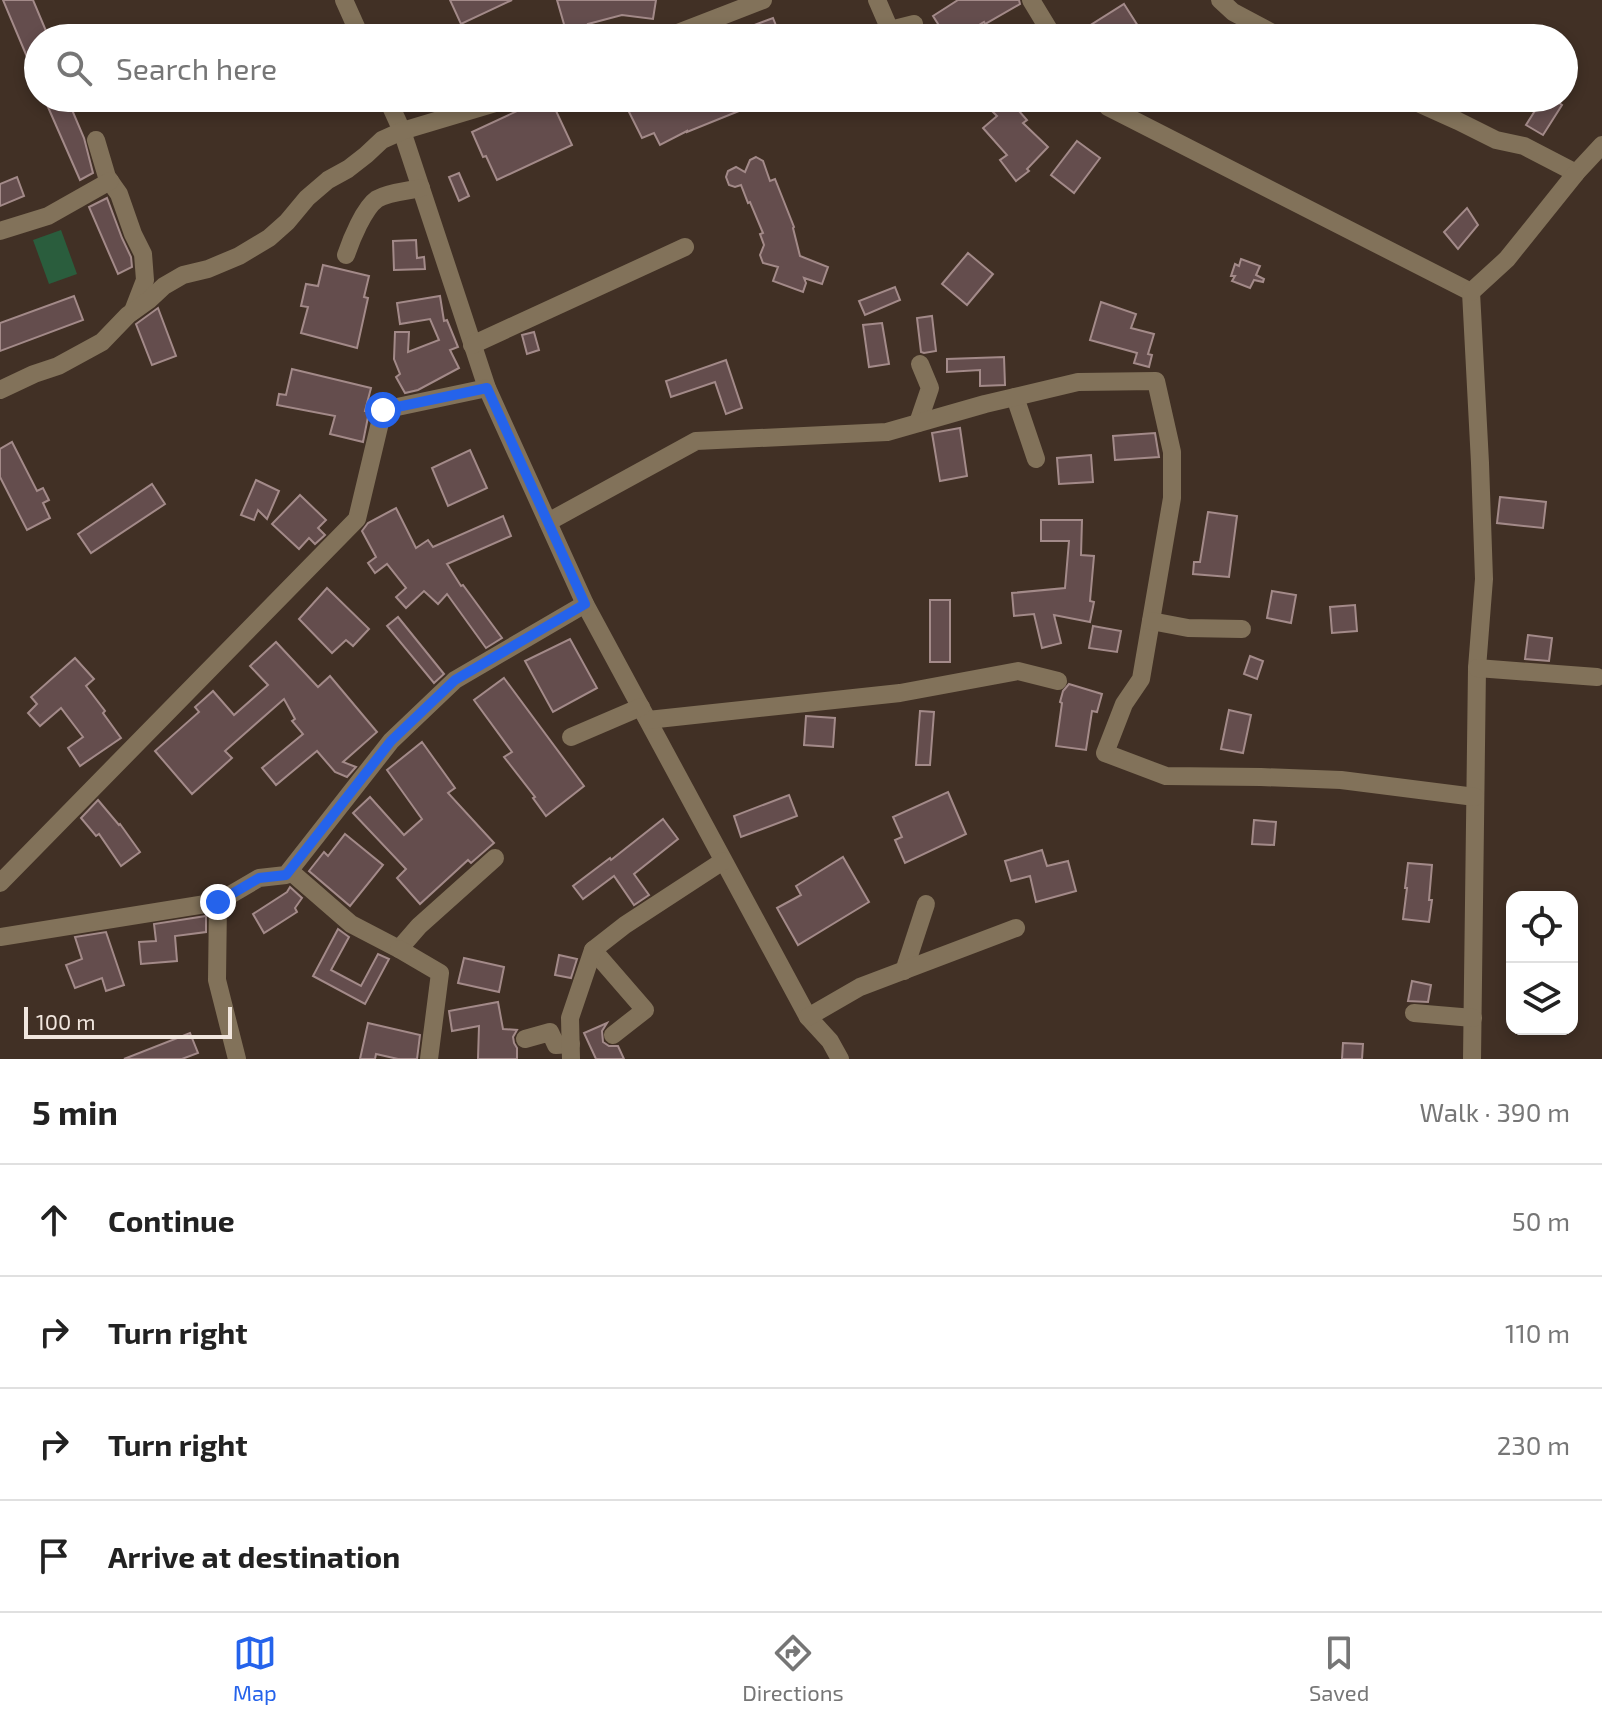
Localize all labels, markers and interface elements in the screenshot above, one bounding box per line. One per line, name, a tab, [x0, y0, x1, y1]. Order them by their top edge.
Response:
search box	[24, 24, 1578, 112]
icon: search	[52, 46, 96, 90]
text: Search here	[116, 50, 277, 86]
route start	[365, 392, 401, 428]
route end	[200, 884, 236, 920]
map controls	[1506, 891, 1578, 1035]
button: locate	[1506, 891, 1578, 963]
button: layers	[1506, 963, 1578, 1035]
scale bar	[24, 1003, 232, 1039]
text: 100 m	[36, 1008, 95, 1034]
text: 5 min	[32, 1091, 118, 1132]
text: Walk · 390 m	[1419, 1096, 1570, 1127]
icon: ahead	[32, 1198, 76, 1242]
text: Continue	[108, 1202, 235, 1238]
text: 50 m	[1512, 1205, 1570, 1236]
icon: right	[32, 1310, 76, 1354]
text: Turn right	[108, 1314, 248, 1350]
text: 110 m	[1505, 1317, 1570, 1348]
icon: right	[32, 1422, 76, 1466]
text: Turn right	[108, 1426, 248, 1462]
text: 230 m	[1497, 1429, 1570, 1460]
icon: arrive	[32, 1534, 76, 1578]
text: Arrive at destination	[108, 1538, 400, 1574]
tab: Map	[233, 1631, 277, 1705]
tab: Directions	[742, 1631, 844, 1705]
tab: Saved	[1309, 1631, 1369, 1705]

